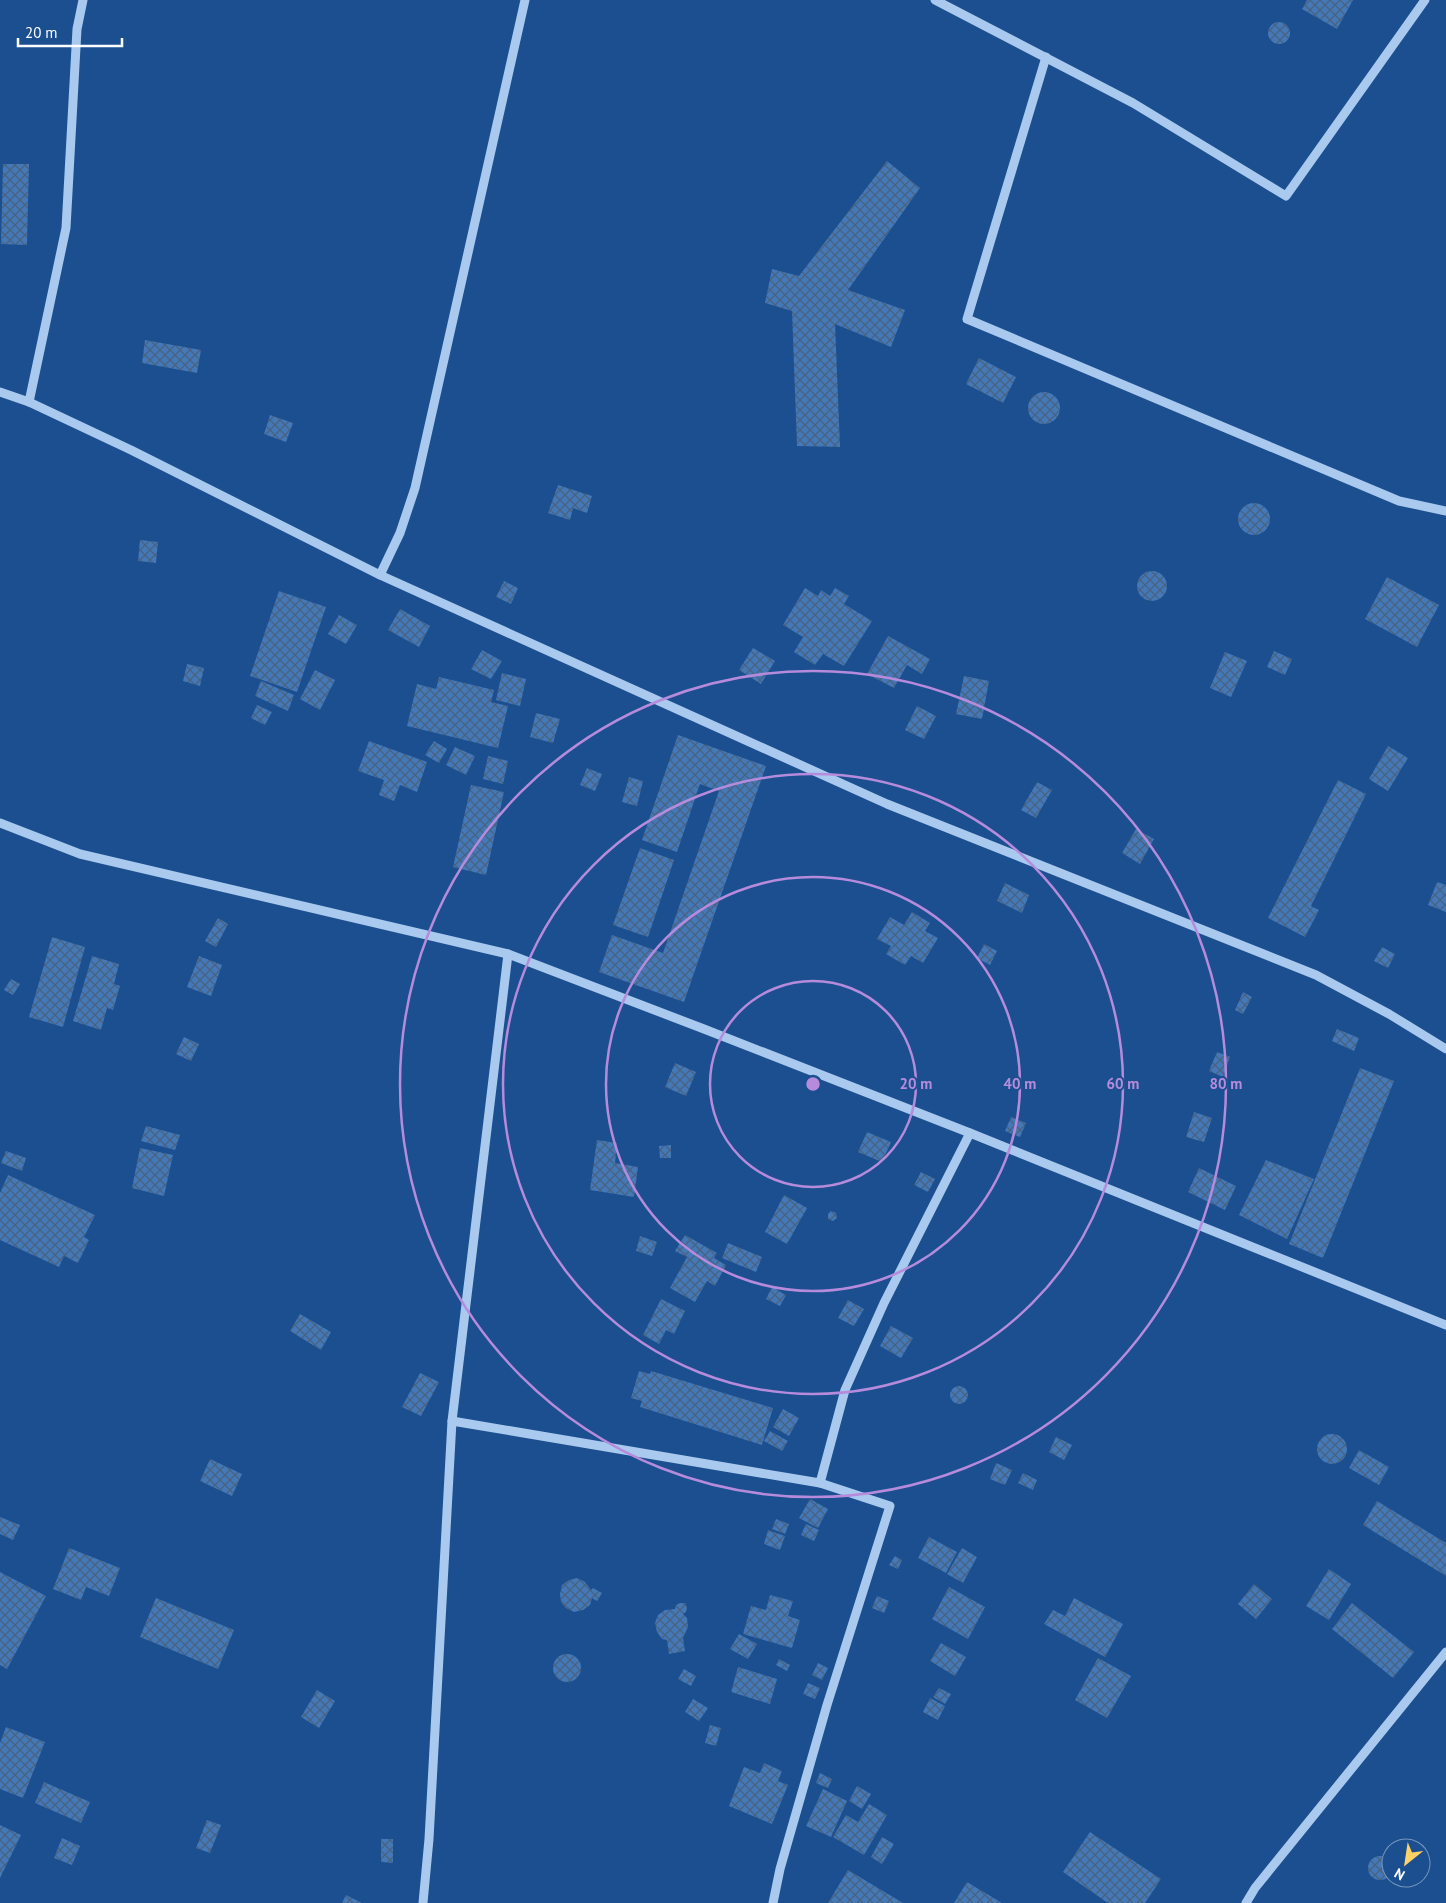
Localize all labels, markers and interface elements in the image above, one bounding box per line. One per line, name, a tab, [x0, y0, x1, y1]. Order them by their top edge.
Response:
scale bar	[18, 15, 121, 47]
text: 20 m	[25, 23, 58, 42]
text: 20 m	[900, 1074, 932, 1093]
text: 40 m	[1004, 1074, 1036, 1093]
text: 60 m	[1107, 1074, 1139, 1093]
text: 80 m	[1210, 1074, 1242, 1093]
centre of rings	[804, 1075, 822, 1093]
north arrow	[1381, 1838, 1431, 1888]
text: N	[1391, 1864, 1408, 1884]

